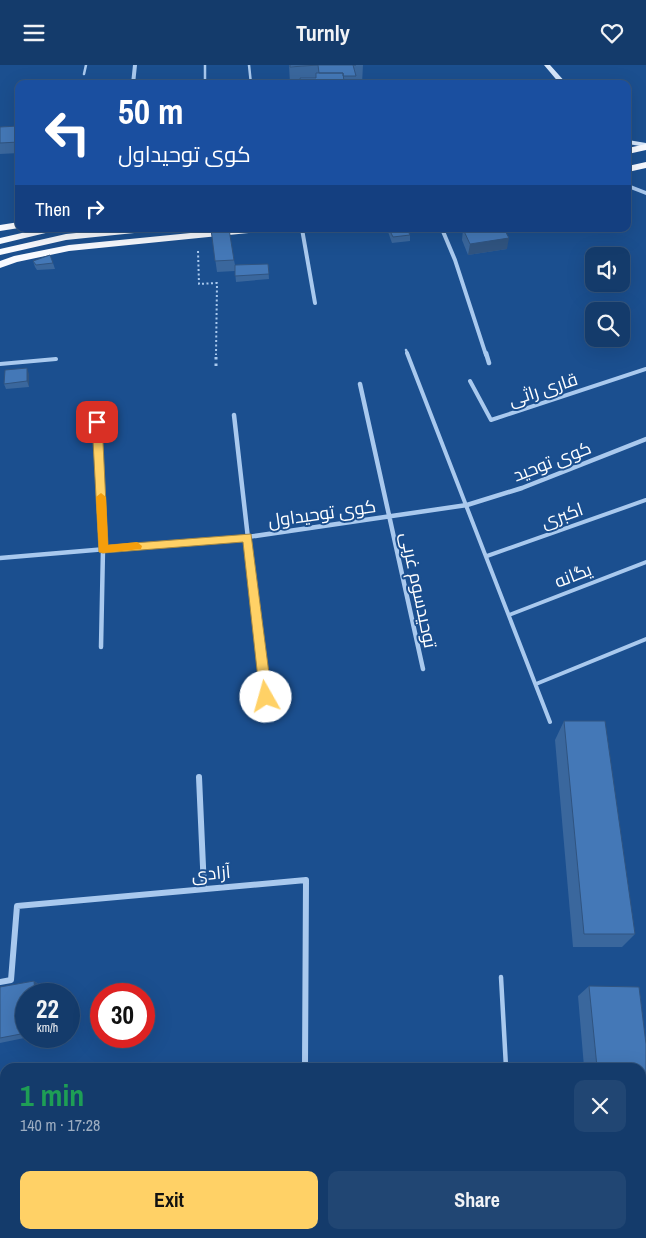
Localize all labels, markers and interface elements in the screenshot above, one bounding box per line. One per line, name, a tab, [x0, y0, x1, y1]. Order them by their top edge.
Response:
text: Turnly	[296, 18, 350, 48]
icon: menu	[20, 19, 48, 47]
icon: heart	[598, 19, 626, 47]
text: 50 m	[118, 88, 183, 135]
icon: left	[35, 100, 100, 165]
text: کوی توحیداول	[118, 139, 251, 169]
icon: right	[81, 195, 109, 223]
text: Then	[35, 196, 71, 222]
map controls	[585, 247, 630, 347]
button: sound	[585, 247, 630, 292]
button: search	[585, 302, 630, 347]
street label: قاری راثی	[505, 366, 581, 412]
pin	[76, 401, 118, 443]
icon: arrive	[83, 408, 111, 436]
street label: کوی توحید	[509, 435, 595, 487]
street label: کوی توحیداول	[266, 493, 378, 533]
street label: اکبری	[538, 496, 586, 534]
street label: توحیدسوم غربی	[395, 530, 443, 650]
street label: یگانه	[551, 556, 595, 593]
position arrow	[239, 670, 291, 722]
street label: آزادی	[190, 859, 232, 887]
speed limit sign: 30	[90, 983, 155, 1048]
text: 22	[36, 992, 59, 1026]
text: km/h	[37, 1020, 58, 1036]
text: 1 min	[20, 1075, 84, 1115]
button: close	[574, 1080, 626, 1132]
text: 140 m · 17:28	[20, 1114, 100, 1136]
button: Exit	[20, 1171, 318, 1229]
button: Share	[328, 1171, 626, 1229]

